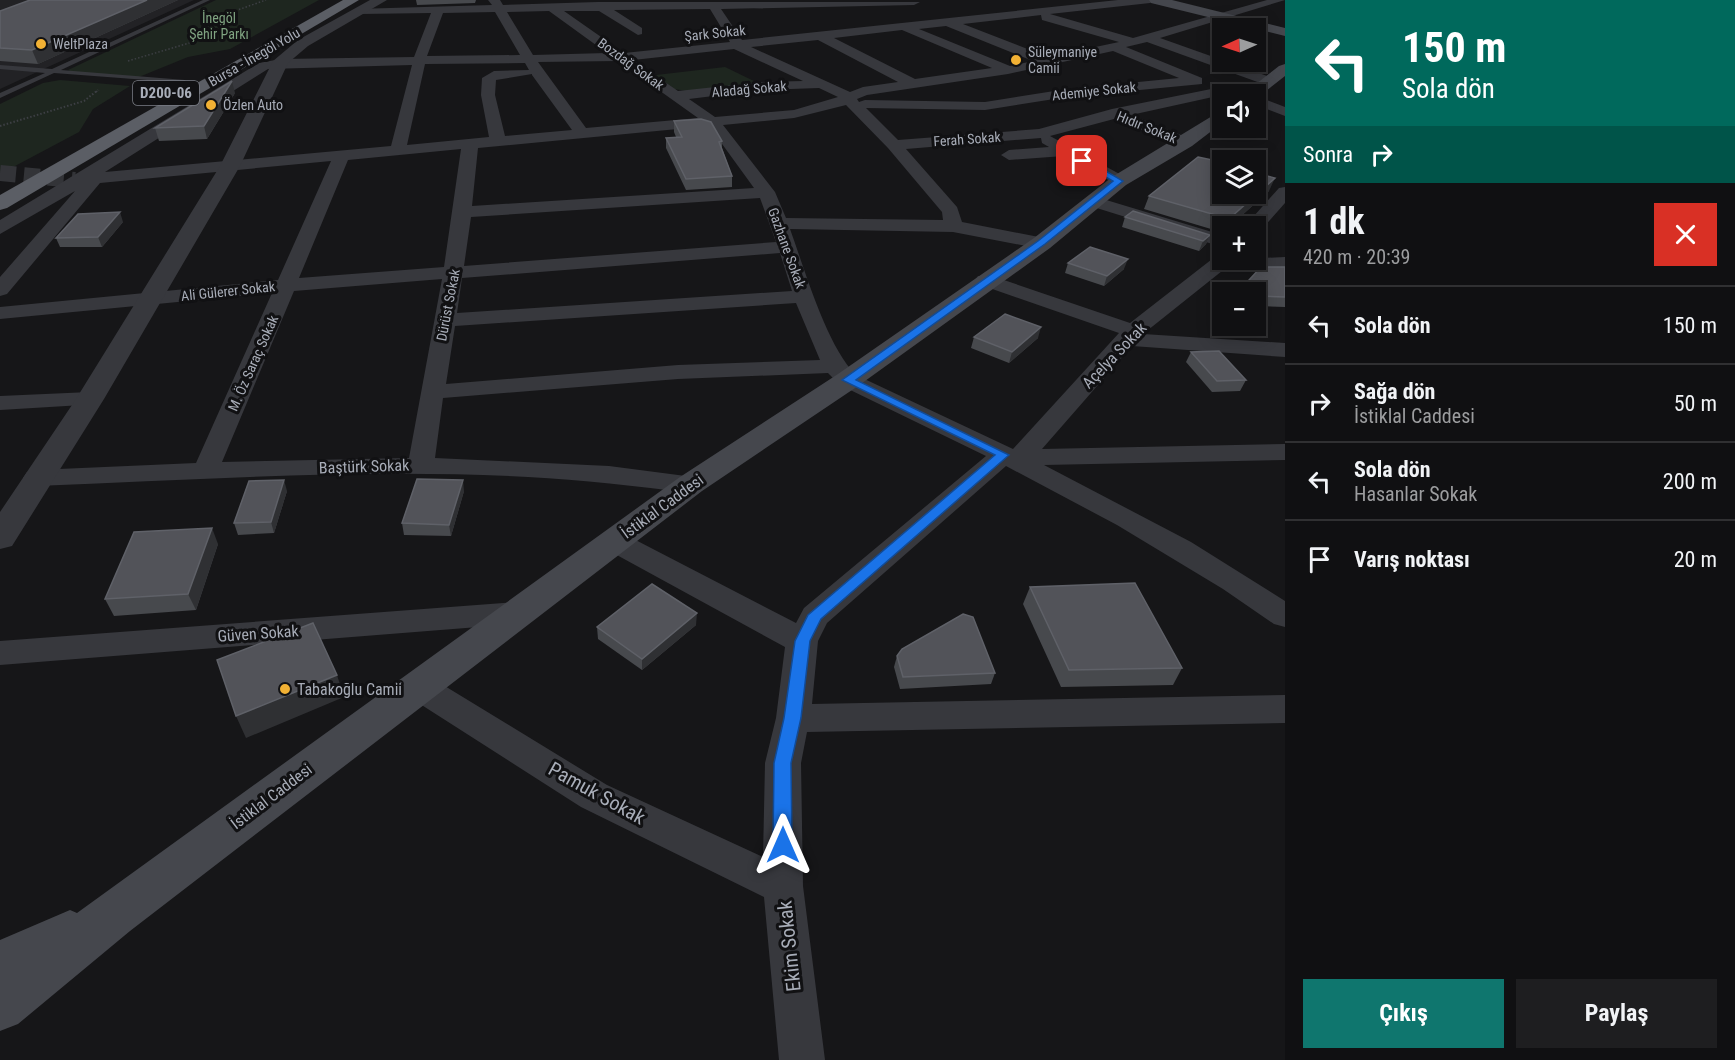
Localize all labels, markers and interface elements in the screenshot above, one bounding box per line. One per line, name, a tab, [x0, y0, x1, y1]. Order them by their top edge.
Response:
park label: İnegöl Şehir Parkı	[189, 10, 249, 42]
north arrow	[1212, 18, 1266, 72]
map controls	[1212, 18, 1266, 336]
street label: Şark Sokak	[684, 22, 747, 44]
text: 150 m	[1402, 23, 1507, 72]
street label: Bursa - İnegöl Yolu	[205, 24, 303, 90]
icon: left	[1303, 24, 1381, 102]
street label: Bozdağ Sokak	[595, 35, 668, 94]
place label: WeltPlaza	[53, 36, 108, 52]
marker: WeltPlaza	[34, 37, 48, 51]
place label: Süleymaniye Camii	[1028, 44, 1098, 76]
marker: Süleymaniye Camii	[1009, 53, 1023, 67]
text: Sola dön	[1402, 73, 1495, 105]
street label: Aladağ Sokak	[711, 78, 788, 100]
street label: Ademiye Sokak	[1051, 79, 1138, 103]
road number: D200-06	[133, 81, 199, 105]
button: sound	[1212, 84, 1266, 138]
place label: Özlen Auto	[223, 97, 283, 113]
marker: Özlen Auto	[204, 98, 218, 112]
street label: Hıdır Sokak	[1115, 108, 1180, 147]
street label: Ferah Sokak	[933, 129, 1002, 149]
pin	[1056, 135, 1107, 186]
icon: right	[1365, 138, 1398, 171]
text: Sonra	[1303, 142, 1353, 167]
icon: arrive	[1065, 144, 1098, 177]
button: layers	[1212, 150, 1266, 204]
text: 1 dk	[1303, 201, 1365, 243]
button: close	[1654, 203, 1717, 266]
street label: Gazhane Sokak	[765, 205, 809, 291]
button: +	[1212, 216, 1266, 270]
text: 420 m · 20:39	[1303, 245, 1410, 269]
street label: Dürüst Sokak	[433, 267, 463, 342]
street label: Ali Gülerer Sokak	[180, 278, 276, 304]
button: −	[1212, 282, 1266, 336]
icon: left	[1303, 309, 1336, 342]
street label: M. Öz Saraç Sokak	[225, 312, 282, 413]
text: Sola dön	[1354, 313, 1430, 338]
text: 150 m	[1663, 313, 1717, 338]
street label: Açelya Sokak	[1078, 318, 1151, 392]
text: Sağa dön	[1354, 379, 1435, 404]
icon: right	[1303, 387, 1336, 420]
text: 50 m	[1674, 391, 1717, 416]
text: İstiklal Caddesi	[1354, 404, 1475, 428]
street label: Baştürk Sokak	[319, 455, 410, 478]
text: Sola dön	[1354, 457, 1430, 482]
icon: left	[1303, 465, 1336, 498]
text: 200 m	[1663, 469, 1717, 494]
street label: İstiklal Caddesi	[618, 470, 707, 543]
text: Hasanlar Sokak	[1354, 482, 1477, 506]
icon: arrive	[1303, 543, 1336, 576]
text: Varış noktası	[1354, 547, 1470, 572]
text: 20 m	[1674, 547, 1717, 572]
street label: Güven Sokak	[217, 621, 300, 646]
place label: Tabakoğlu Camii	[297, 680, 402, 699]
marker: Tabakoğlu Camii	[278, 682, 292, 696]
street label: Pamuk Sokak	[544, 757, 650, 829]
street label: İstiklal Caddesi	[227, 760, 316, 833]
position arrow	[751, 813, 815, 877]
street label: Ekim Sokak	[772, 899, 806, 993]
button: Çıkış	[1303, 979, 1504, 1048]
button: Paylaş	[1516, 979, 1717, 1048]

